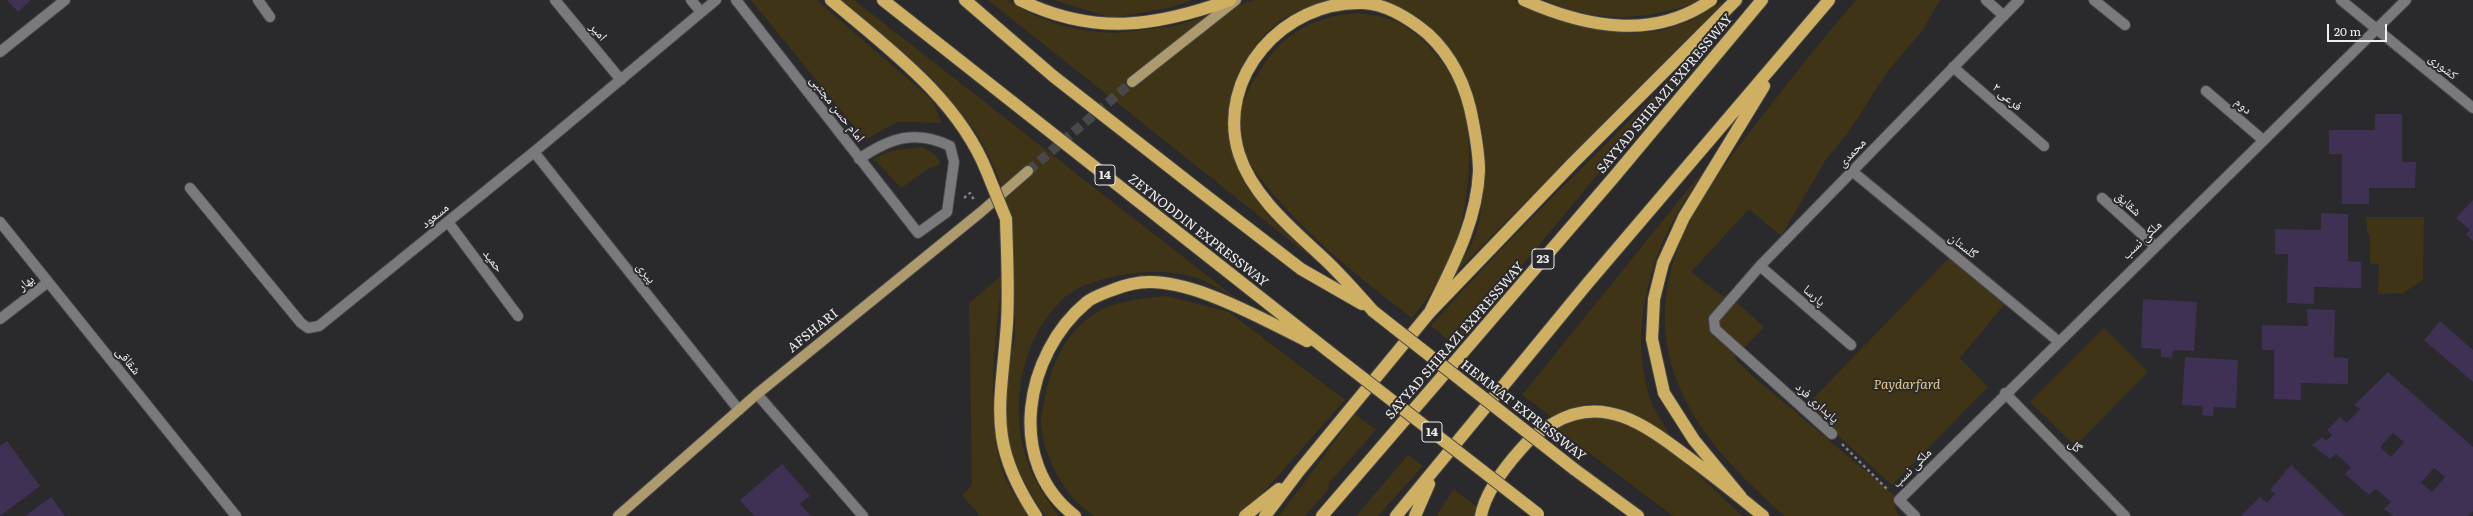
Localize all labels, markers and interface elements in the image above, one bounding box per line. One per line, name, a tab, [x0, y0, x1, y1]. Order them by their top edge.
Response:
street label: SAYYAD SHIRAZI EXPRESSWAY	[1594, 11, 1736, 177]
scale bar	[2329, 16, 2389, 42]
street label: امیر	[586, 20, 610, 44]
text: 20 m	[2334, 22, 2361, 40]
street label: کشوری	[2425, 51, 2461, 83]
street label: امام حسن مجتبی	[806, 73, 868, 145]
street label: فرعی ۲	[1989, 80, 2025, 114]
street label: دوم	[2231, 94, 2255, 118]
street label: محمدی	[1835, 135, 1869, 171]
road number: 14	[1095, 165, 1115, 185]
street label: ZEYNODDIN EXPRESSWAY	[1125, 171, 1271, 291]
street label: شقایق	[2112, 188, 2144, 220]
street label: مسعود	[418, 200, 452, 232]
street label: ملکی نسب	[2119, 217, 2165, 263]
street label: گلستان	[1945, 230, 1981, 262]
street label: حمید	[479, 247, 507, 275]
road number: 23	[1532, 249, 1554, 269]
street label: پیری	[633, 259, 659, 287]
street label: SAYYAD SHIRAZI EXPRESSWAY	[1382, 259, 1528, 423]
street label: بهار	[15, 272, 37, 294]
street label: پارسا	[1800, 282, 1828, 310]
street label: AFSHARI	[785, 306, 841, 356]
street label: شقاقی	[112, 344, 144, 378]
street label: HEMMAT EXPRESSWAY	[1457, 357, 1589, 465]
park label: Paydarfard	[1873, 377, 1941, 393]
street label: پایداری فرد	[1792, 379, 1842, 427]
road number: 14	[1422, 422, 1442, 442]
street label: گل	[2065, 436, 2085, 456]
street label: ملکی نسب	[1889, 445, 1935, 491]

